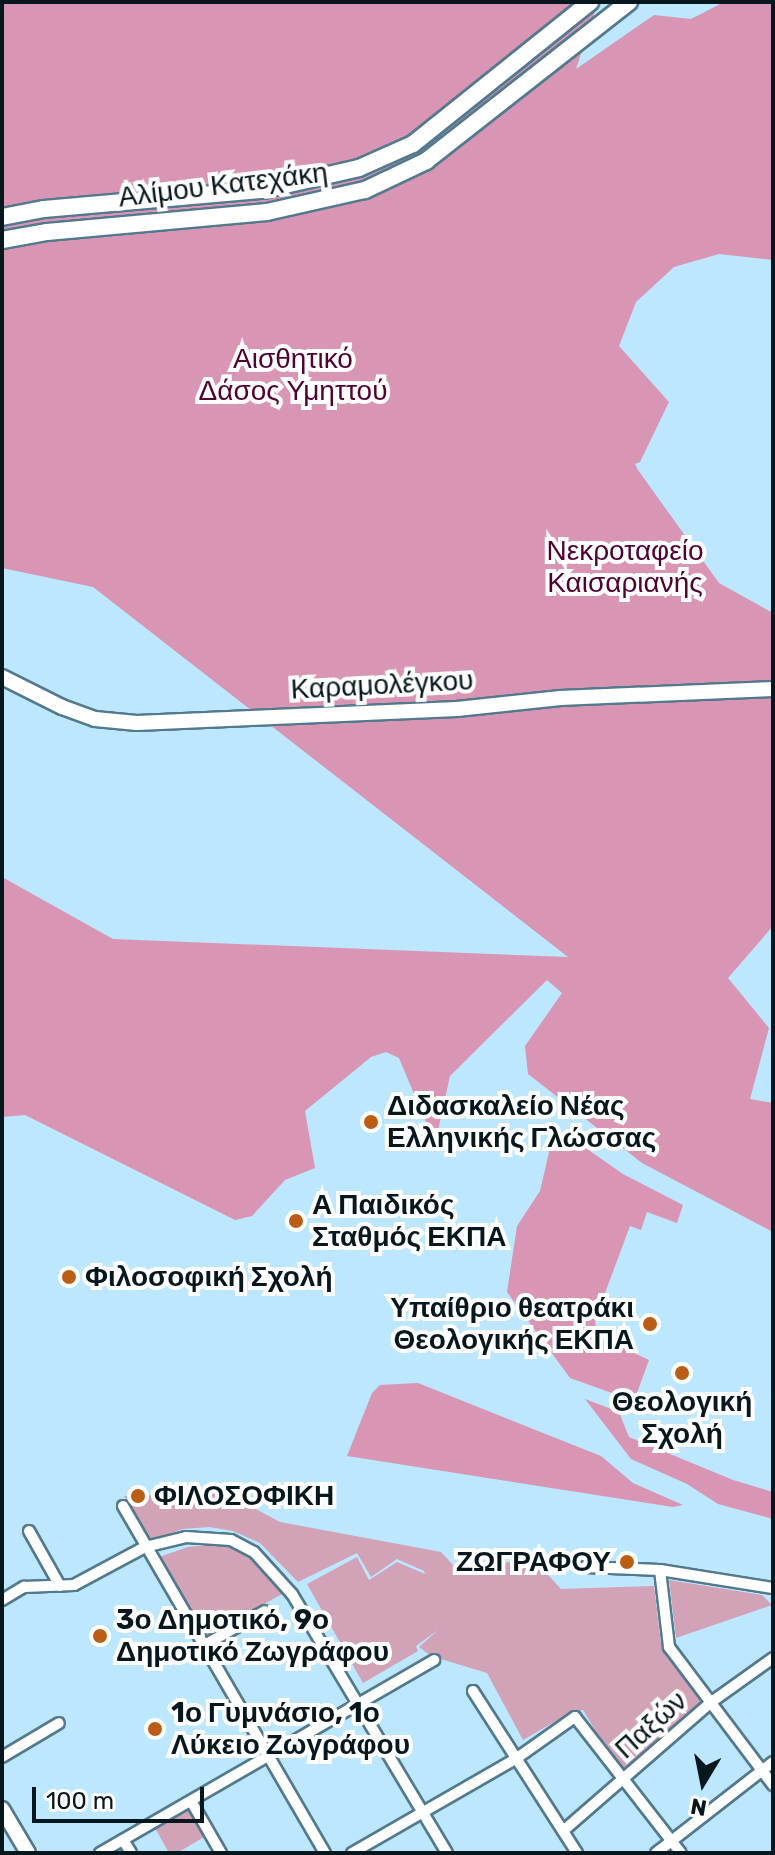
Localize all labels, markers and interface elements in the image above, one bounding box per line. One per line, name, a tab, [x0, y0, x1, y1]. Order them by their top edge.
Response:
street label: Αλίμου Κατεχάκη	[116, 155, 330, 215]
park label: Αισθητικό Δάσος Υμηττού	[198, 342, 388, 408]
park label: Νεκροταφείο Καισαριανής	[546, 534, 704, 600]
street label: Καραμολέγκου	[290, 663, 474, 707]
place label: Διδασκαλείο Νέας Ελληνικής Γλώσσας	[387, 1089, 656, 1155]
marker: Διδασκαλείο Νέας Ελληνικής Γλώσσας	[362, 1113, 380, 1131]
place label: Α Παιδικός Σταθμός ΕΚΠΑ	[312, 1188, 506, 1254]
marker: Α Παιδικός Σταθμός ΕΚΠΑ	[287, 1212, 305, 1230]
place label: Φιλοσοφική Σχολή	[85, 1260, 333, 1294]
marker: Φιλοσοφική Σχολή	[60, 1268, 78, 1286]
place label: Υπαίθριο θεατράκι Θεολογικής ΕΚΠΑ	[390, 1291, 634, 1357]
marker: Υπαίθριο θεατράκι Θεολογικής ΕΚΠΑ	[641, 1315, 659, 1333]
marker: Θεολογική Σχολή	[673, 1364, 691, 1382]
place label: Θεολογική Σχολή	[612, 1385, 752, 1451]
place label: ΦΙΛΟΣΟΦΙΚΗ	[154, 1479, 334, 1513]
marker: ΦΙΛΟΣΟΦΙΚΗ	[129, 1487, 147, 1505]
place label: ΖΩΓΡΑΦΟΥ	[456, 1545, 611, 1579]
marker: ΖΩΓΡΑΦΟΥ	[618, 1553, 636, 1571]
place label: 3ο Δημοτικό, 9ο Δημοτικό Ζωγράφου	[116, 1603, 389, 1669]
marker: 3ο Δημοτικό, 9ο Δημοτικό Ζωγράφου	[91, 1627, 109, 1645]
street label: Παξών	[608, 1684, 694, 1766]
place label: 1ο Γυμνάσιο, 1ο Λύκειο Ζωγράφου	[171, 1696, 410, 1762]
marker: 1ο Γυμνάσιο, 1ο Λύκειο Ζωγράφου	[146, 1720, 164, 1738]
north arrow	[663, 1743, 743, 1823]
scale bar	[36, 1771, 208, 1821]
text: 100 m	[46, 1787, 114, 1815]
text: N	[689, 1792, 709, 1822]

